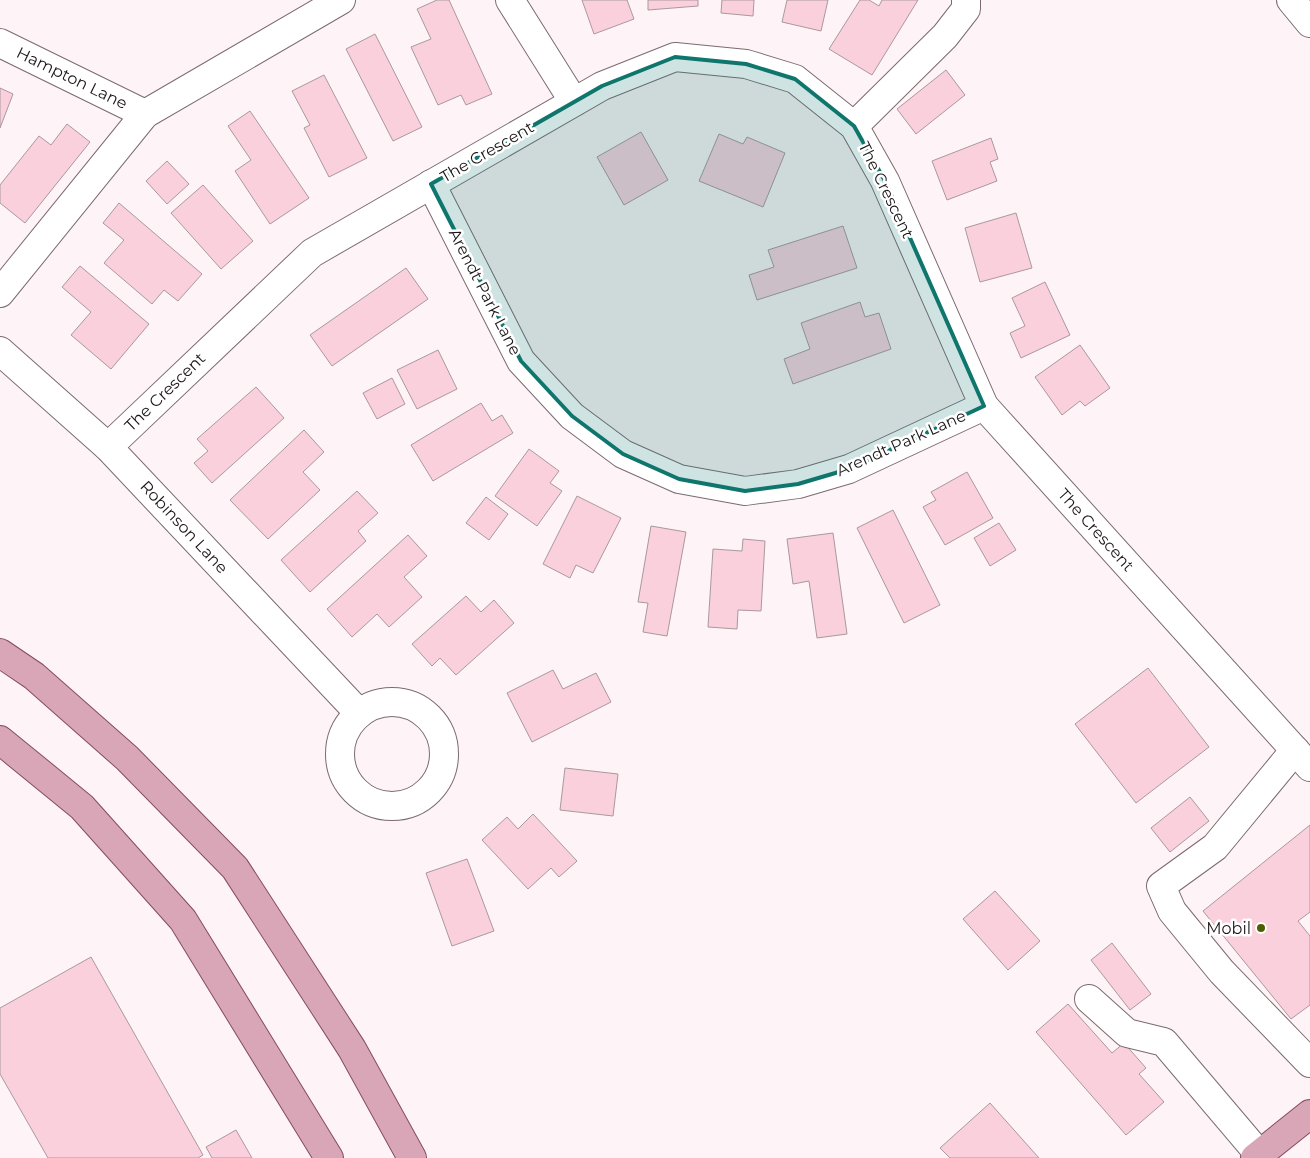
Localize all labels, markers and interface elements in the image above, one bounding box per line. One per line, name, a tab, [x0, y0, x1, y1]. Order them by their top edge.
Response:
street label: Hampton Lane	[14, 43, 130, 113]
street label: The Crescent	[437, 117, 538, 186]
street label: The Crescent	[855, 139, 918, 242]
street label: Arendt Park Lane	[445, 225, 525, 359]
street label: The Crescent	[121, 348, 210, 435]
street label: Arendt Park Lane	[833, 406, 969, 480]
street label: Robinson Lane	[136, 477, 232, 577]
street label: The Crescent	[1054, 485, 1138, 576]
place label: Mobil	[1206, 919, 1251, 938]
marker: Mobil	[1255, 922, 1267, 934]

